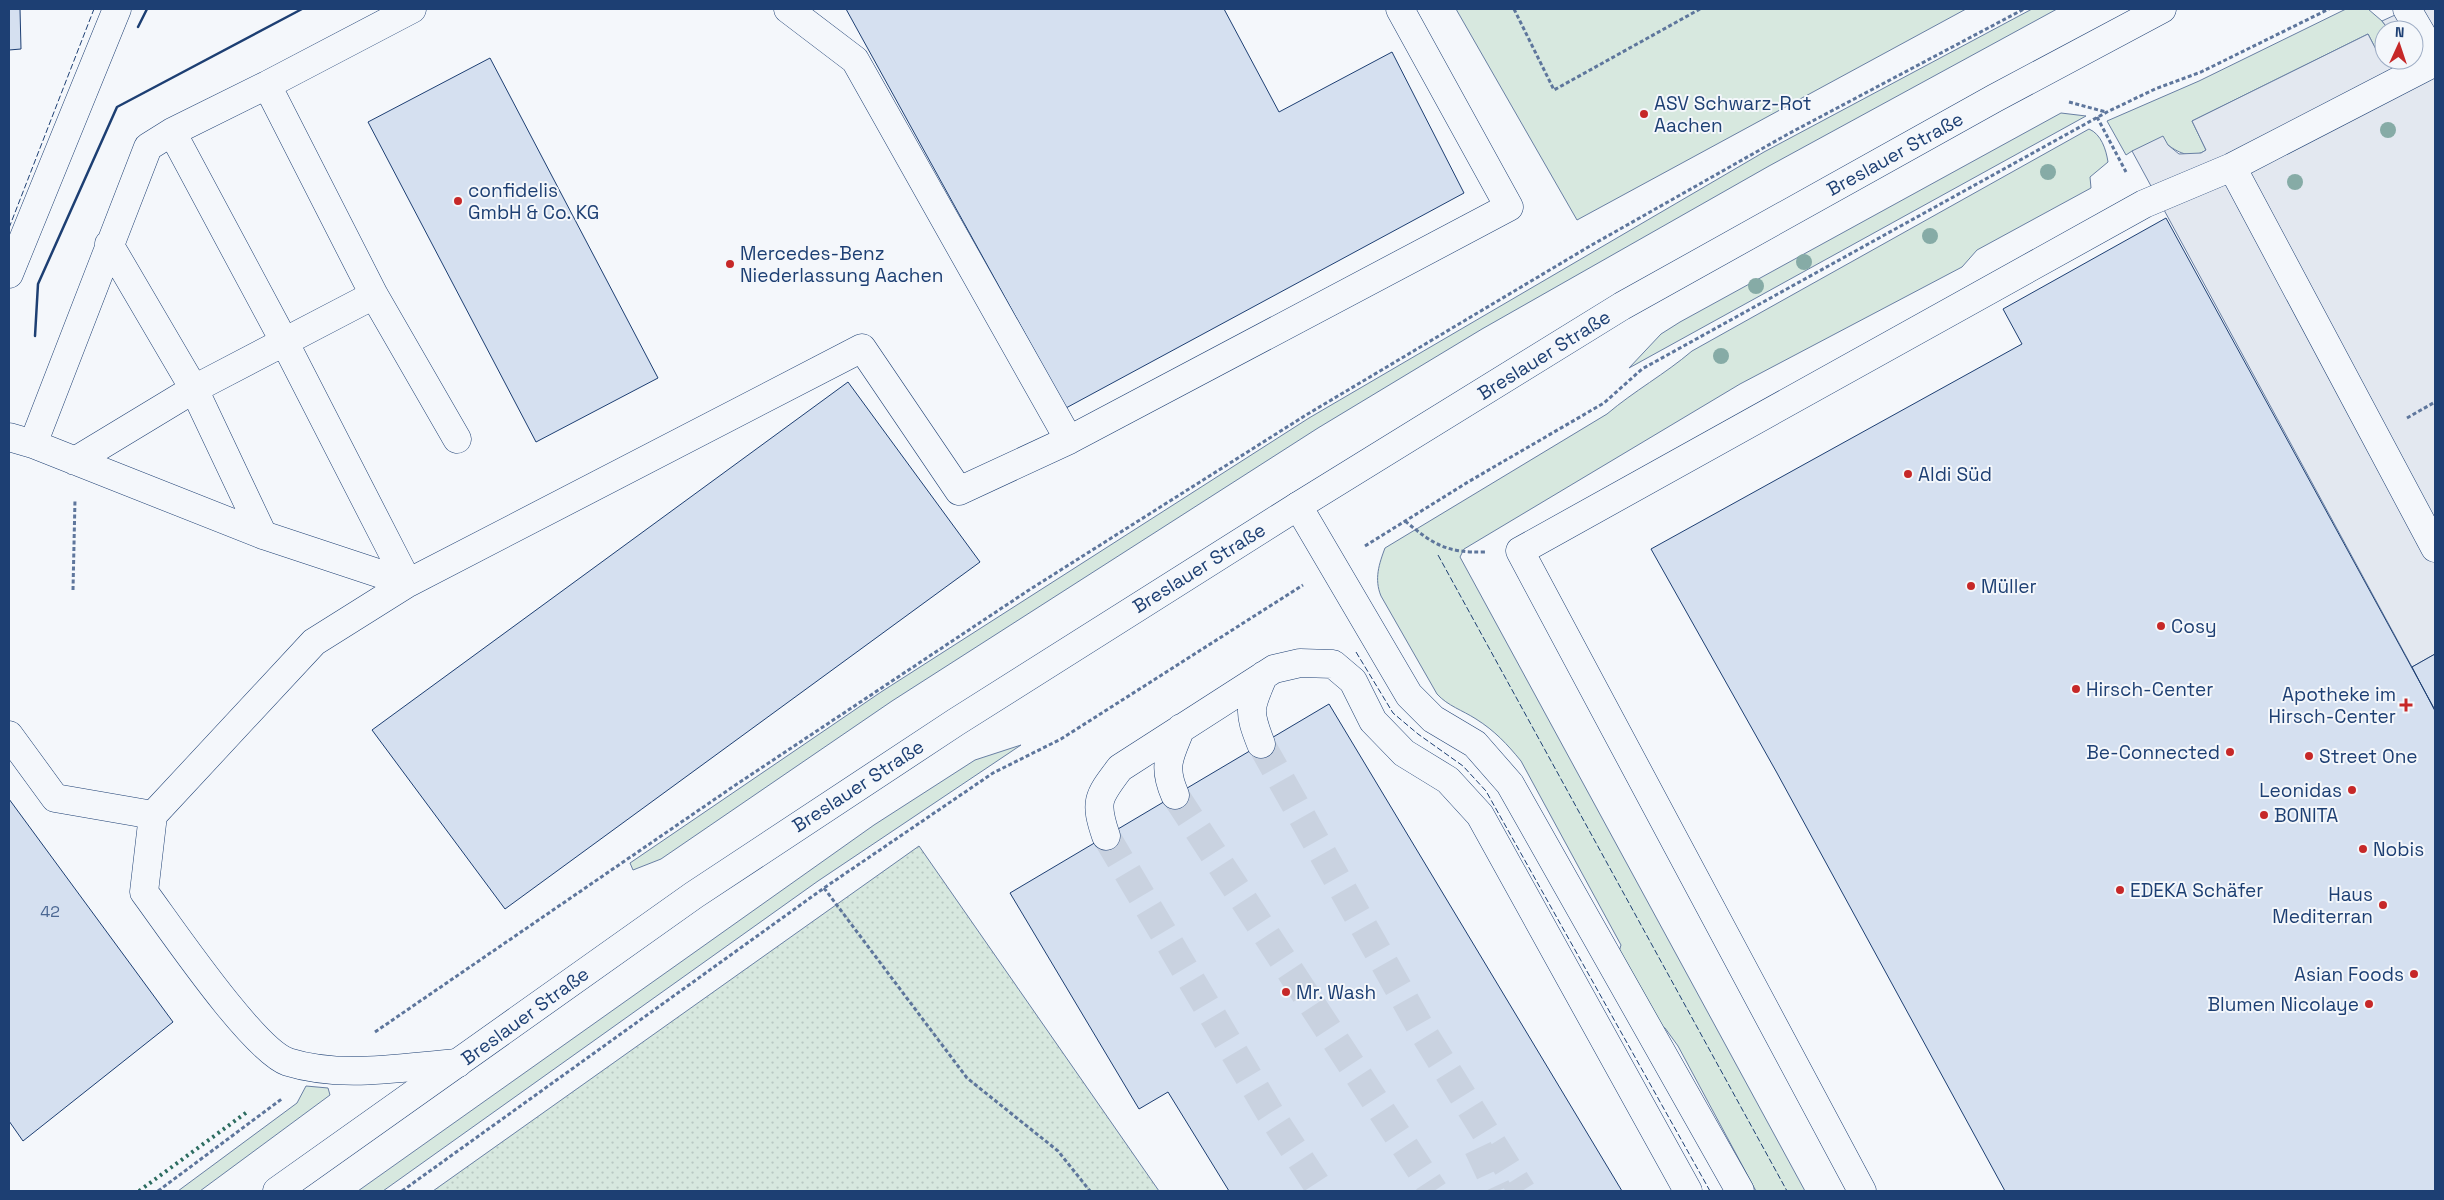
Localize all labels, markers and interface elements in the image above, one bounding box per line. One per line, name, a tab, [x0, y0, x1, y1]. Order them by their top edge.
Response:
north arrow	[2374, 20, 2424, 70]
text: N	[2395, 23, 2405, 41]
place label: ASV Schwarz-Rot Aachen	[1654, 91, 1812, 138]
street label: Breslauer Straße	[1822, 106, 1968, 202]
marker: ASV Schwarz-Rot Aachen	[1638, 108, 1650, 120]
place label: confidelis GmbH & Co. KG	[468, 178, 599, 225]
marker: confidelis GmbH & Co. KG	[452, 195, 464, 207]
place label: Mercedes-Benz Niederlassung Aachen	[740, 241, 943, 288]
marker: Mercedes-Benz Niederlassung Aachen	[724, 258, 736, 270]
street label: Breslauer Straße	[1473, 304, 1615, 406]
place label: Aldi Süd	[1918, 462, 1992, 487]
marker: Aldi Süd	[1902, 468, 1914, 480]
street label: Breslauer Straße	[1128, 517, 1270, 619]
place label: Müller	[1981, 574, 2037, 599]
marker: Müller	[1965, 580, 1977, 592]
place label: Cosy	[2171, 614, 2217, 639]
marker: Cosy	[2155, 620, 2167, 632]
place label: Hirsch-Center	[2086, 677, 2213, 702]
place label: Apotheke im Hirsch-Center	[2269, 682, 2396, 729]
marker: Hirsch-Center	[2070, 683, 2082, 695]
marker: Apotheke im Hirsch-Center	[2400, 699, 2412, 711]
street label: Breslauer Straße	[787, 734, 929, 838]
place label: Be-Connected	[2086, 740, 2220, 765]
place label: Street One	[2319, 744, 2418, 769]
marker: Be-Connected	[2224, 746, 2236, 758]
marker: Street One	[2303, 750, 2315, 762]
place label: Leonidas	[2259, 778, 2342, 803]
marker: Leonidas	[2346, 784, 2358, 796]
place label: BONITA	[2274, 803, 2338, 828]
marker: BONITA	[2258, 809, 2270, 821]
place label: Nobis	[2373, 837, 2424, 862]
marker: Nobis	[2357, 843, 2369, 855]
place label: EDEKA Schäfer	[2130, 878, 2264, 903]
place label: Haus Mediterran	[2272, 882, 2373, 929]
marker: EDEKA Schäfer	[2114, 884, 2126, 896]
marker: Haus Mediterran	[2377, 899, 2389, 911]
house number: 42	[40, 901, 60, 922]
street label: Breslauer Straße	[456, 961, 594, 1071]
place label: Asian Foods	[2294, 962, 2404, 987]
marker: Asian Foods	[2408, 968, 2420, 980]
place label: Mr. Wash	[1296, 980, 1376, 1005]
marker: Mr. Wash	[1280, 986, 1292, 998]
place label: Blumen Nicolaye	[2207, 992, 2359, 1017]
marker: Blumen Nicolaye	[2363, 998, 2375, 1010]

